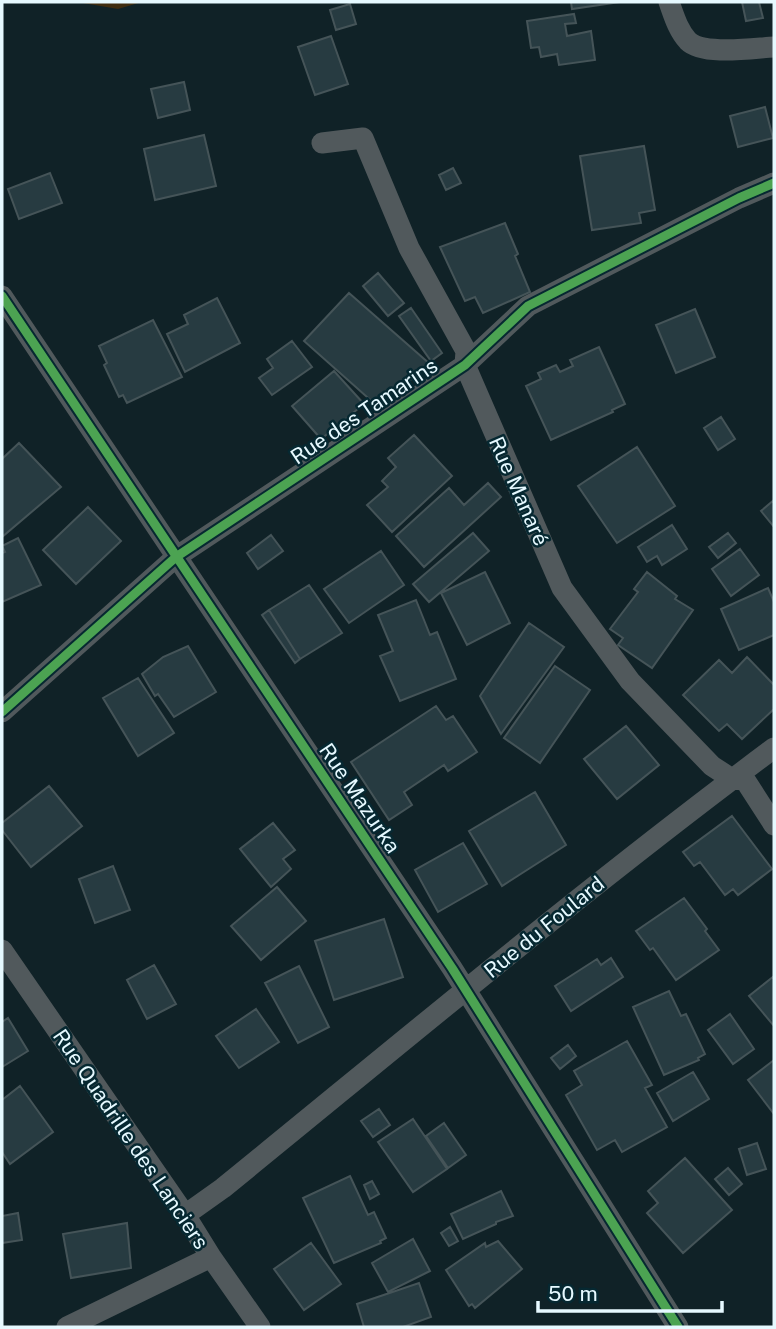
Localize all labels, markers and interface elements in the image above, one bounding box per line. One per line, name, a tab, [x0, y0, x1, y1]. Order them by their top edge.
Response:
street label: Rue des Tamarins	[286, 353, 442, 469]
street label: Rue Manaré	[484, 433, 554, 549]
street label: Rue Mazurka	[314, 738, 406, 858]
street label: Rue du Foulard	[479, 871, 609, 983]
street label: Rue Quadrille des Lanciers	[48, 1024, 214, 1254]
scale bar	[538, 1270, 722, 1314]
text: 50 m	[548, 1281, 598, 1306]

